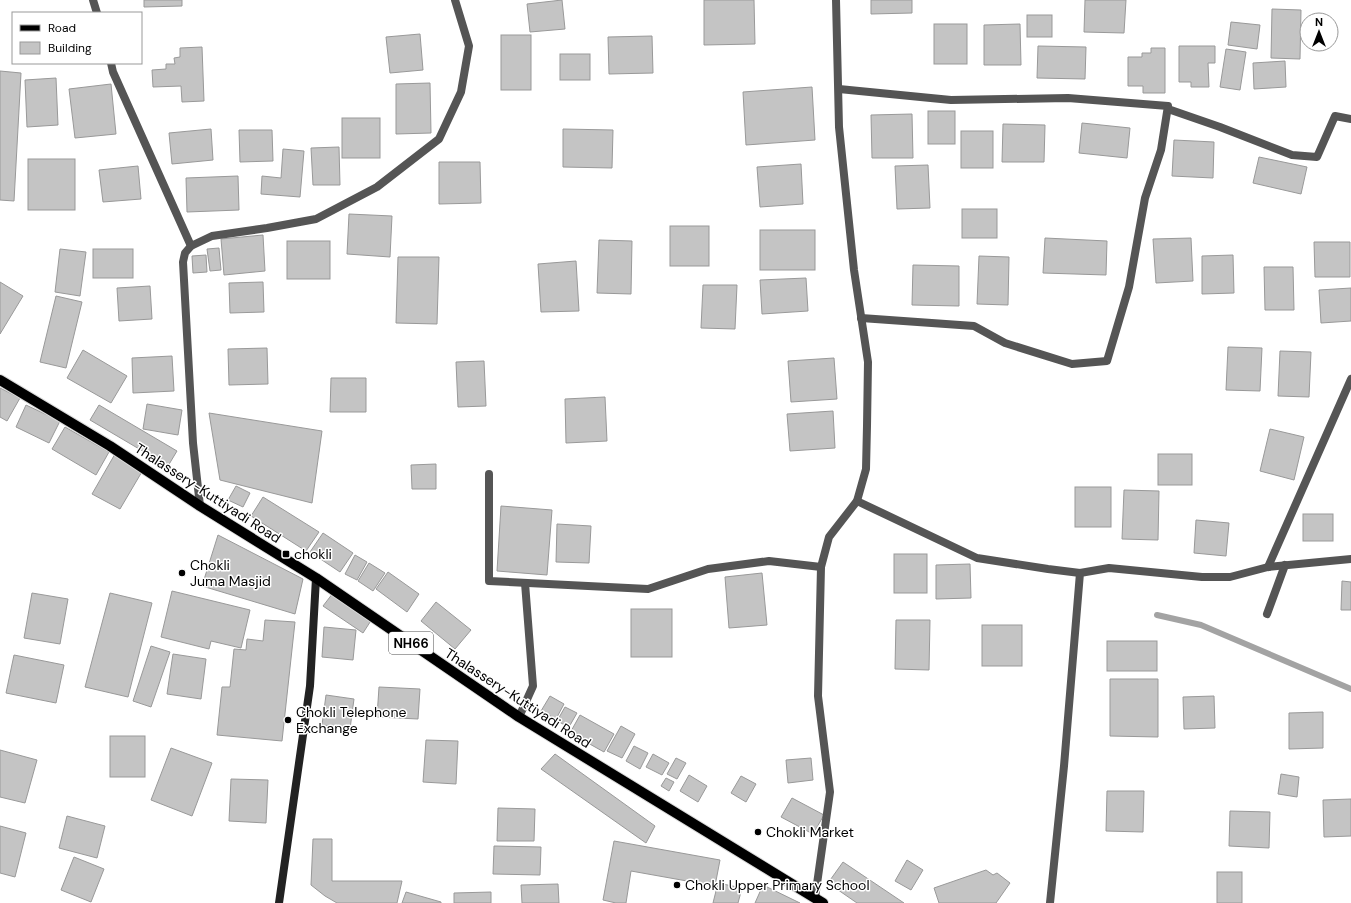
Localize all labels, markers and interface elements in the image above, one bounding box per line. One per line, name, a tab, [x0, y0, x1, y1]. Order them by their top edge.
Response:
legend	[12, 12, 142, 64]
north arrow	[1299, 12, 1339, 52]
text: N	[1315, 15, 1323, 29]
text: Road	[48, 20, 76, 36]
text: Building	[48, 40, 92, 56]
street label: Thalassery-Kuttiyadi Road	[132, 439, 284, 547]
place label: chokli	[294, 545, 332, 563]
marker: chokli	[281, 549, 291, 559]
place label: Chokli Juma Masjid	[190, 556, 271, 590]
marker: Chokli Juma Masjid	[177, 568, 187, 578]
road number: NH66	[389, 632, 433, 654]
street label: Thalassery-Kuttiyadi Road	[442, 644, 594, 752]
place label: Chokli Telephone Exchange	[296, 703, 406, 737]
marker: Chokli Telephone Exchange	[283, 715, 293, 725]
place label: Chokli Market	[766, 823, 854, 841]
marker: Chokli Market	[753, 827, 763, 837]
place label: Chokli Upper Primary School	[685, 876, 870, 894]
marker: Chokli Upper Primary School	[672, 880, 682, 890]

